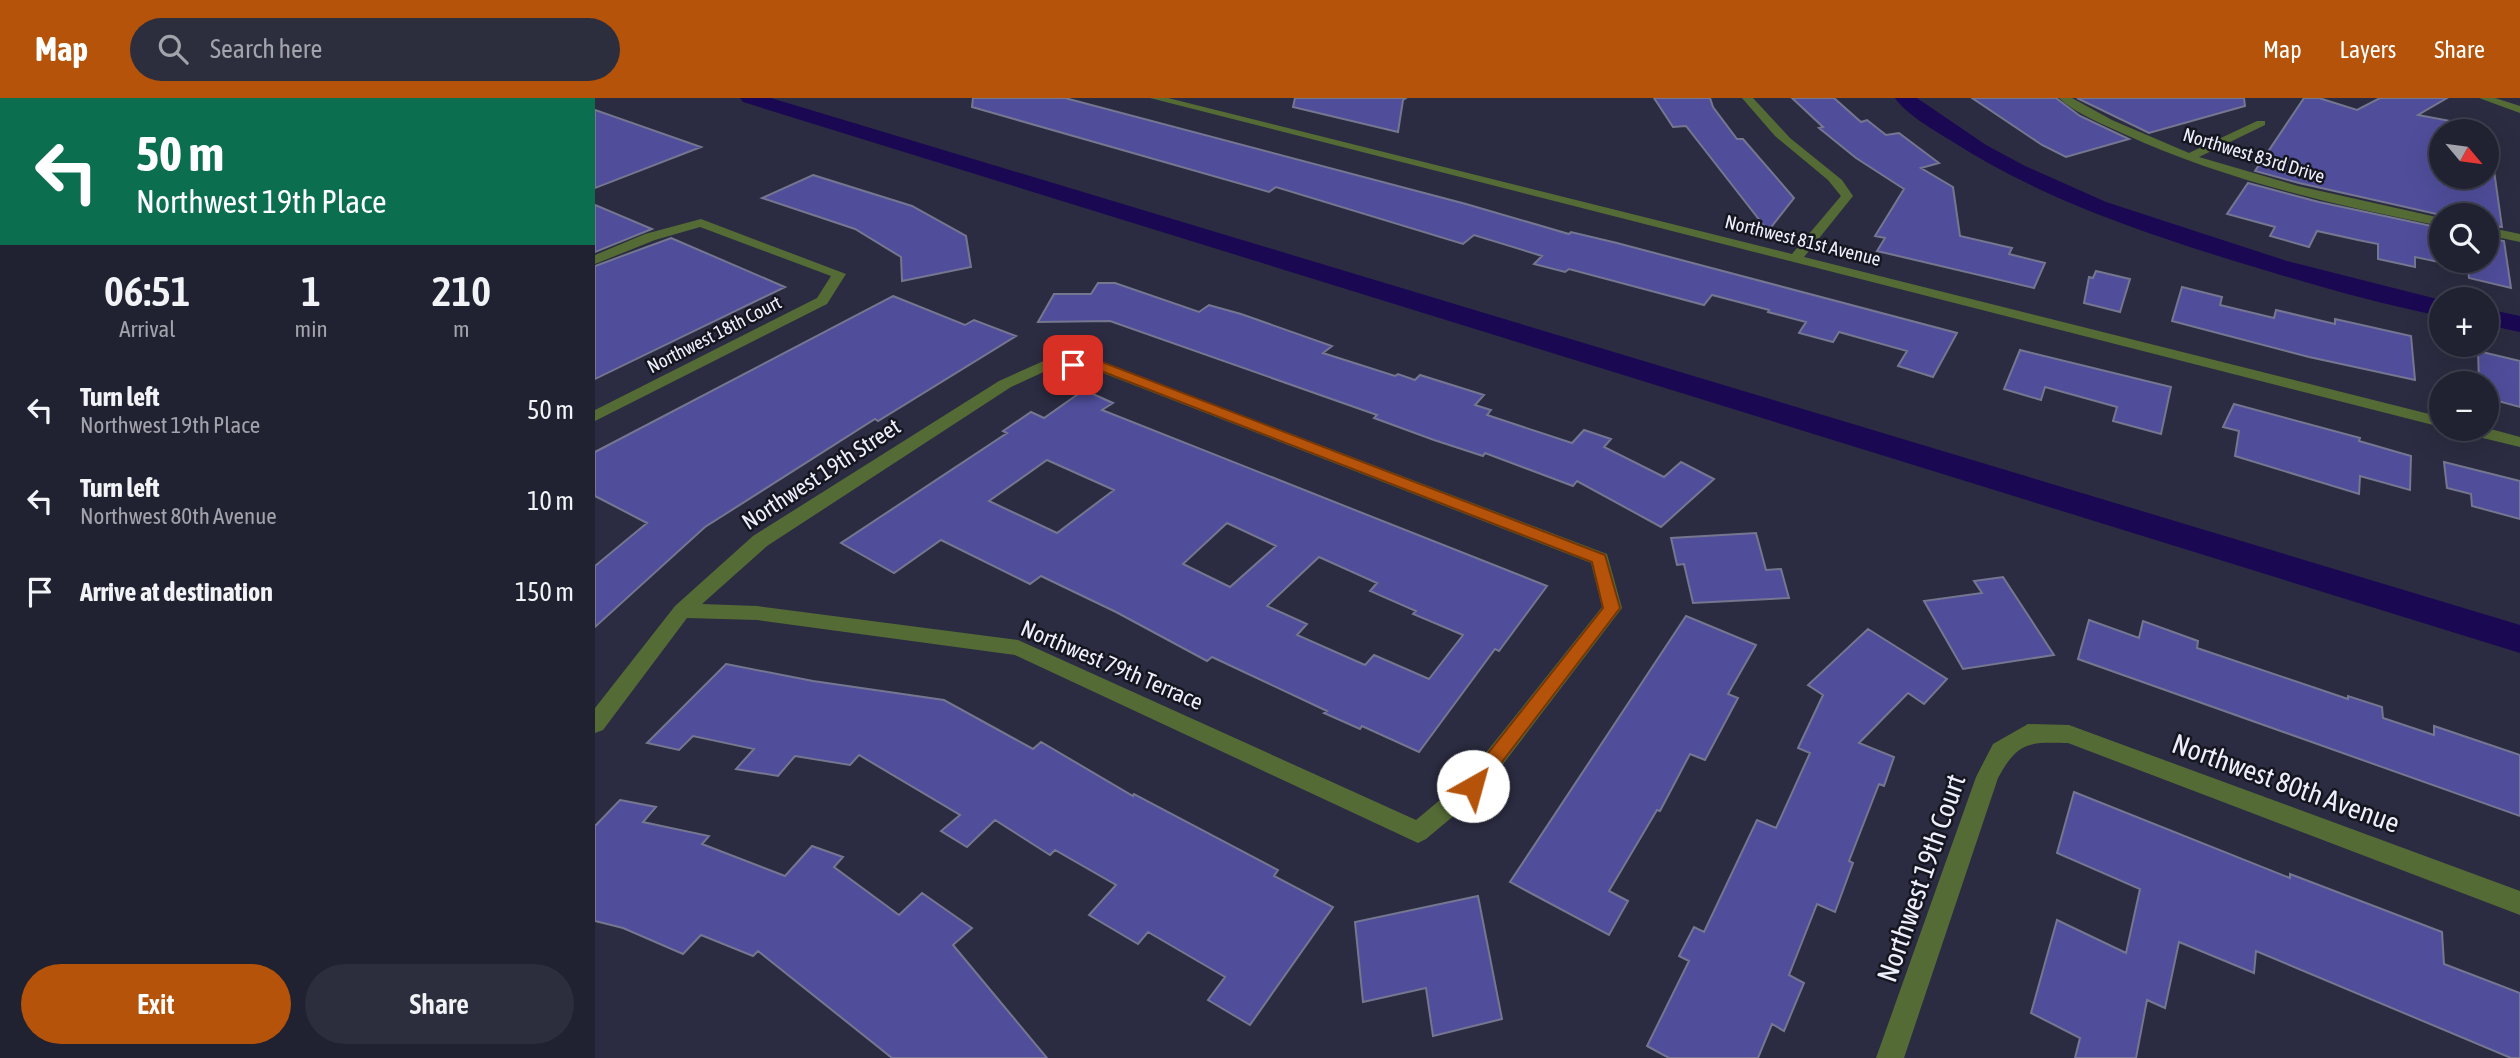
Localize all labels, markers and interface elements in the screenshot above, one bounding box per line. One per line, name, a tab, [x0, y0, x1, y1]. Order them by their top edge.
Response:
search box	[130, 18, 620, 81]
text: Map	[35, 30, 88, 68]
icon: search	[154, 30, 192, 68]
text: Search here	[210, 34, 322, 64]
text: Map	[2263, 36, 2302, 63]
text: Layers	[2340, 36, 2396, 63]
text: Share	[2434, 36, 2485, 63]
north arrow	[2429, 119, 2499, 189]
map controls	[2429, 119, 2499, 441]
street label: Northwest 83rd Drive	[2181, 123, 2327, 187]
text: 50 m	[136, 125, 224, 181]
icon: left	[21, 126, 112, 217]
text: Northwest 19th Place	[136, 183, 387, 220]
button: search	[2429, 203, 2499, 273]
street label: Northwest 81st Avenue	[1723, 210, 1883, 270]
text: 06:51	[104, 267, 191, 315]
text: 1	[301, 267, 321, 315]
text: 210	[432, 267, 491, 315]
button: +	[2429, 287, 2499, 357]
street label: Northwest 18th Court	[643, 291, 785, 377]
text: Arrival	[119, 316, 175, 342]
text: min	[295, 316, 328, 342]
text: m	[453, 316, 470, 342]
pin	[1043, 335, 1103, 395]
icon: arrive	[1054, 346, 1092, 384]
button: −	[2429, 371, 2499, 441]
text: Turn left	[80, 382, 160, 412]
icon: left	[21, 391, 59, 429]
text: 50 m	[527, 395, 574, 425]
text: Northwest 19th Place	[80, 412, 260, 438]
street label: Northwest 19th Street	[737, 413, 905, 535]
text: Turn left	[80, 473, 160, 503]
icon: left	[21, 482, 59, 520]
text: 10 m	[527, 486, 574, 516]
text: Northwest 80th Avenue	[80, 503, 277, 529]
icon: arrive	[21, 573, 59, 611]
text: Arrive at destination	[80, 577, 273, 607]
text: 150 m	[515, 577, 574, 607]
street label: Northwest 79th Terrace	[1017, 615, 1207, 715]
street label: Northwest 80th Avenue	[2168, 727, 2404, 839]
position arrow	[1436, 749, 1510, 823]
street label: Northwest 19th Court	[1870, 770, 1972, 986]
button: Exit	[21, 964, 291, 1044]
button: Share	[305, 964, 574, 1044]

